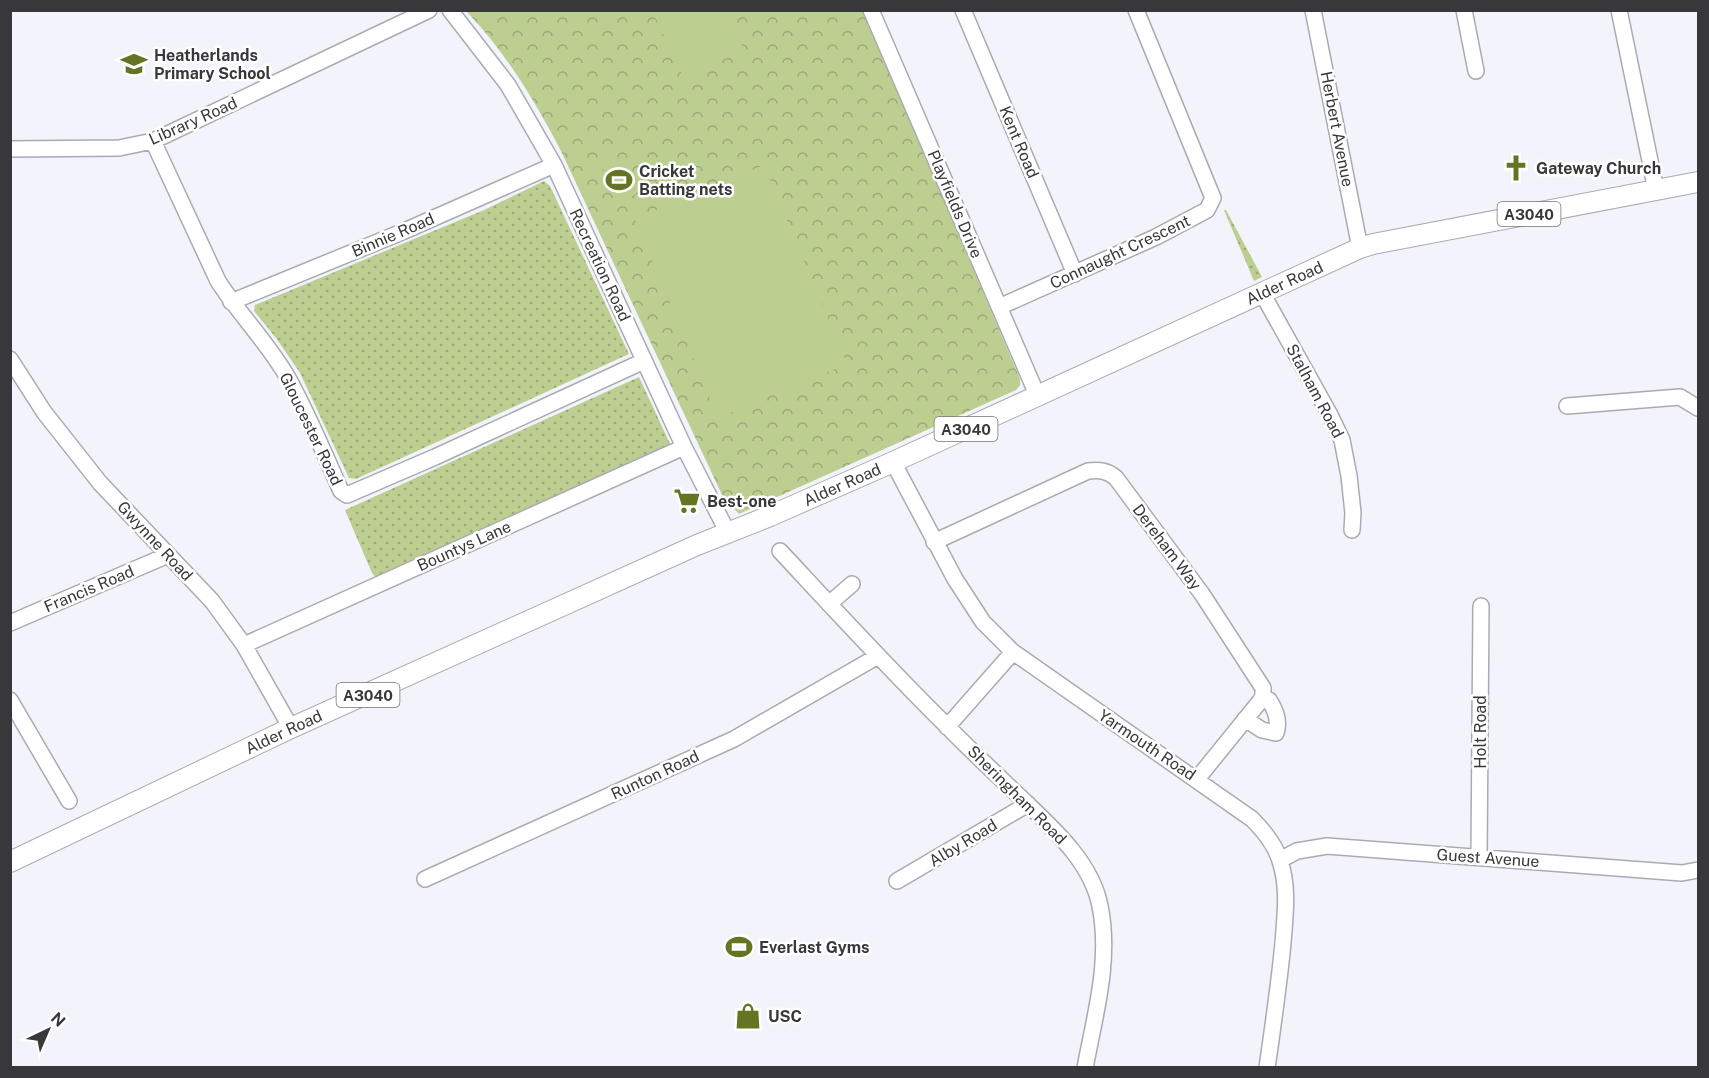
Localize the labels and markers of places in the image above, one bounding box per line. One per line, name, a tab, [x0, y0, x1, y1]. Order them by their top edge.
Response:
place label: Heatherlands Primary School	[154, 46, 271, 83]
school or university icon: Heatherlands Primary School	[119, 49, 149, 79]
church icon: Gateway Church	[1501, 153, 1531, 183]
place label: Gateway Church	[1536, 159, 1661, 178]
place label: Cricket Batting nets	[639, 162, 732, 199]
sports icon: Cricket Batting nets	[604, 165, 634, 195]
supermarket icon: Best-one	[672, 486, 702, 516]
place label: Best-one	[707, 492, 776, 511]
sports icon: Everlast Gyms	[724, 932, 754, 962]
place label: Everlast Gyms	[759, 938, 869, 957]
shop icon: USC	[733, 1001, 763, 1031]
place label: USC	[768, 1007, 802, 1026]

